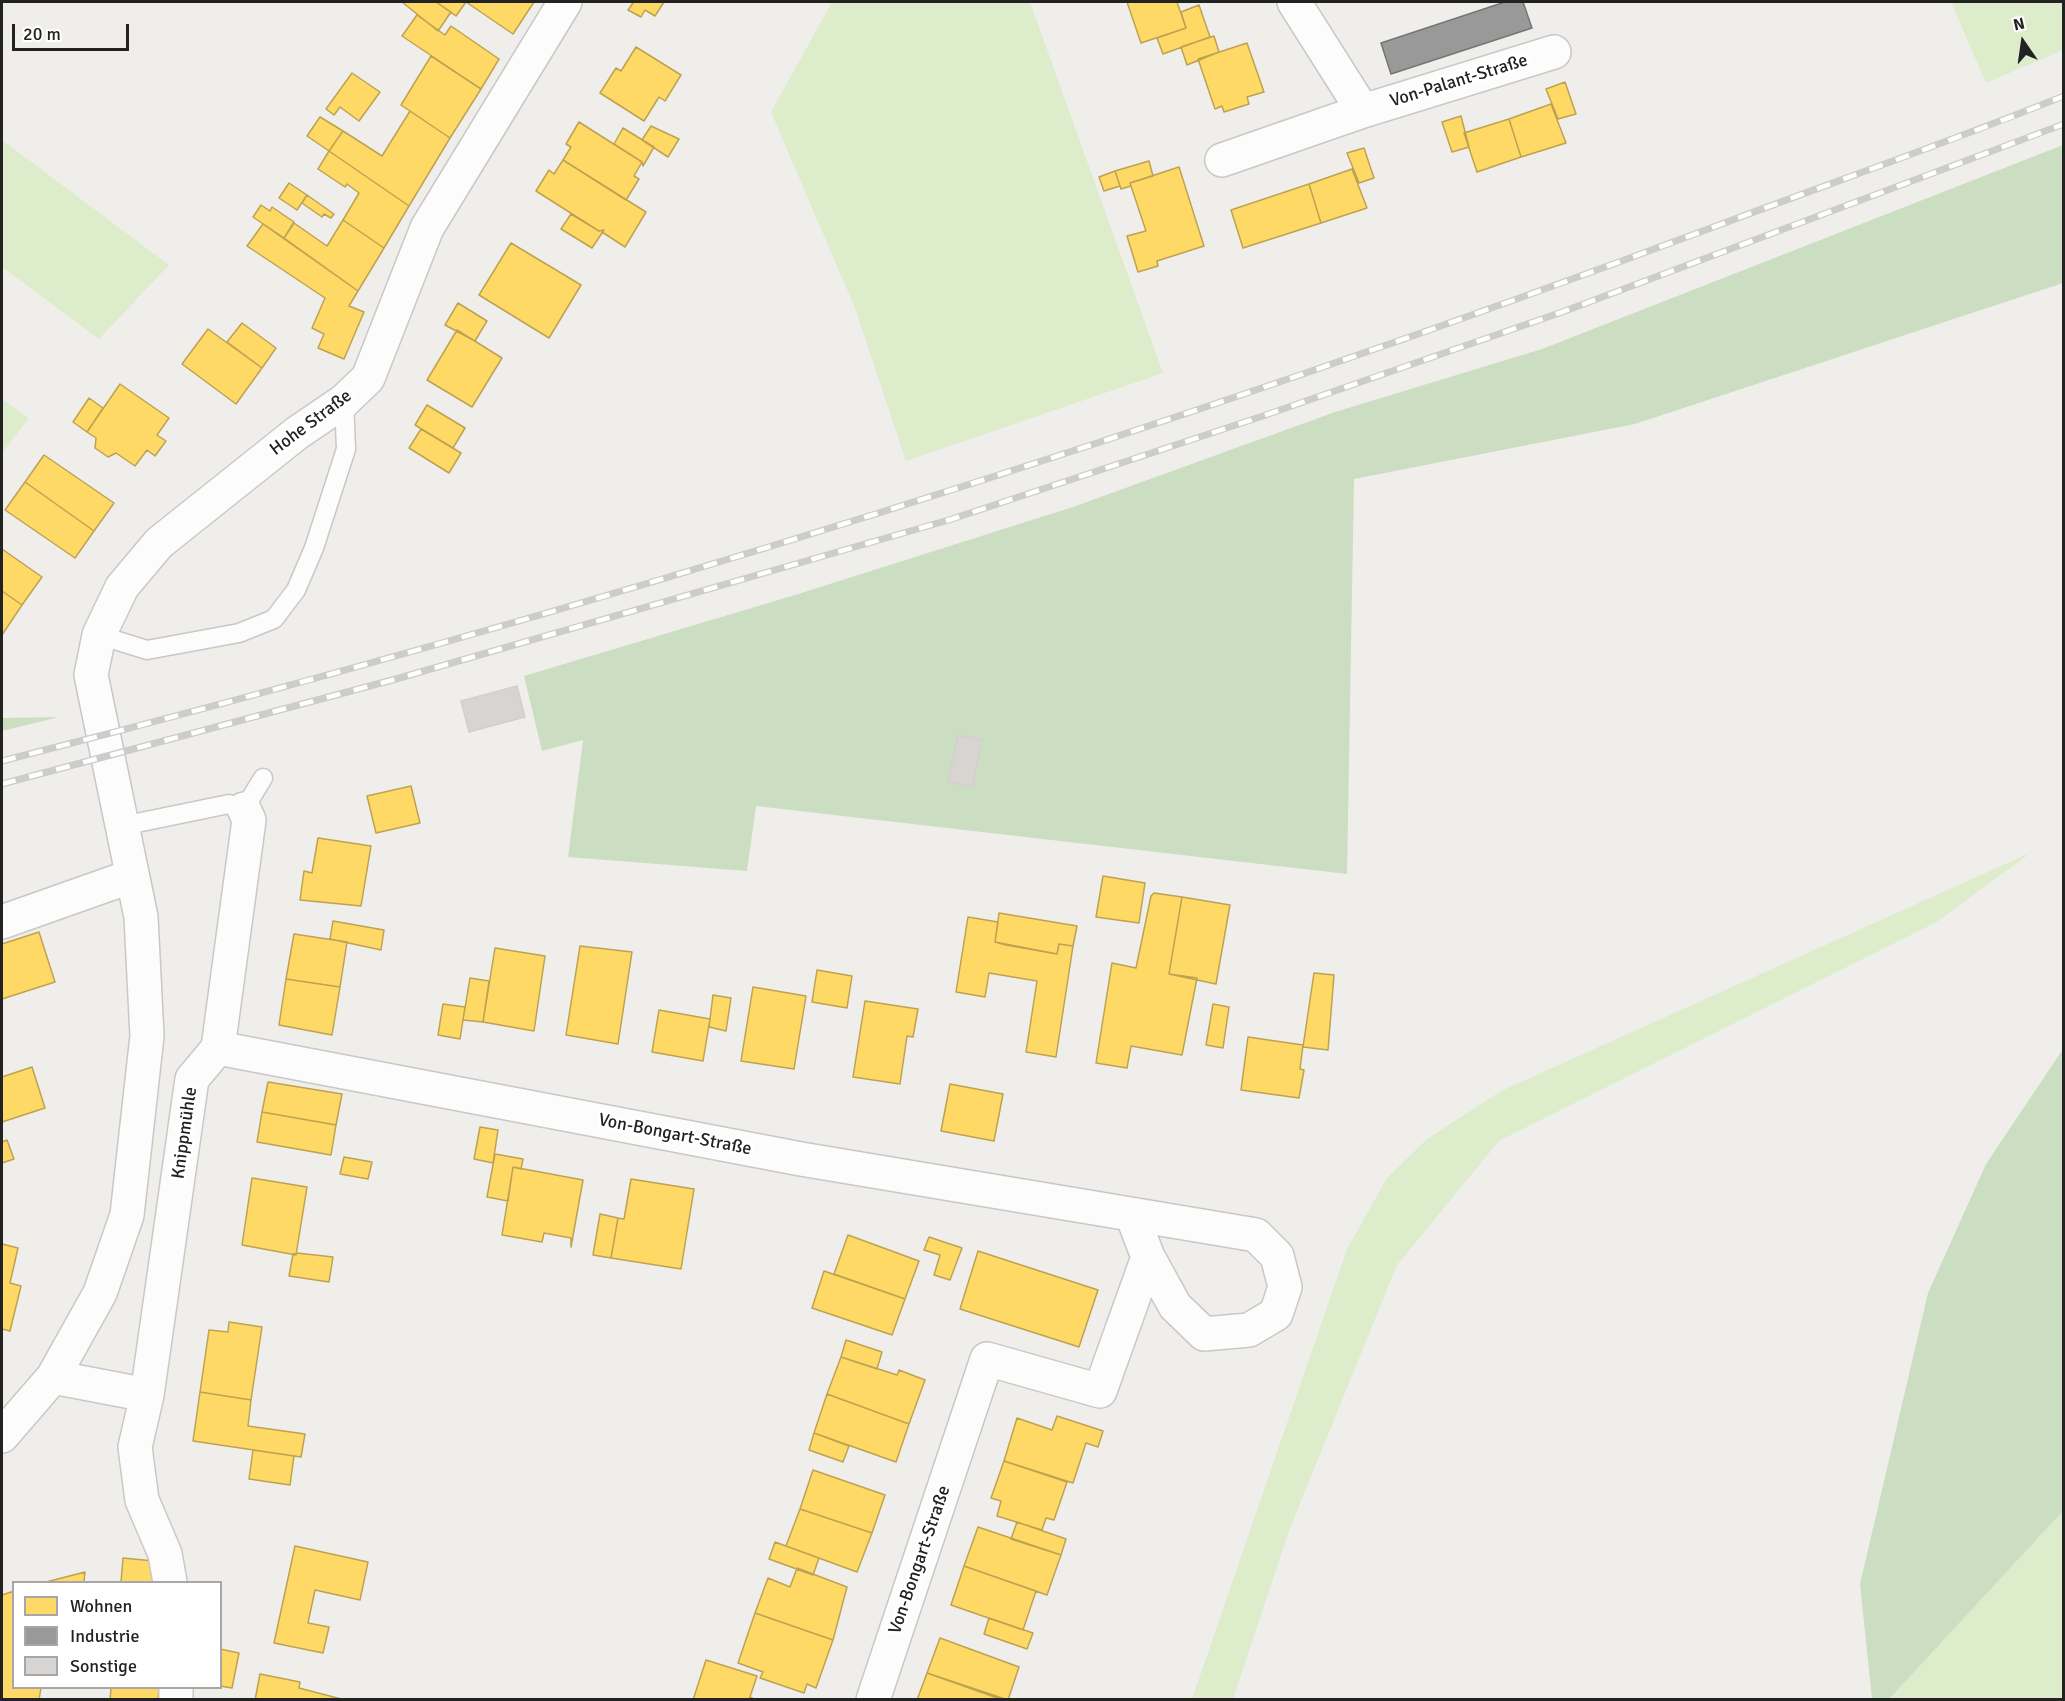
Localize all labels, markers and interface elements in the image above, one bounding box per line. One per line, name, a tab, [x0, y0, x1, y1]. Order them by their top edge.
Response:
scale bar	[15, 12, 132, 50]
north arrow	[1993, 12, 2053, 72]
text: N	[2011, 13, 2027, 35]
text: 20 m	[23, 23, 61, 45]
street label: Von-Palant-Straße	[1388, 50, 1530, 112]
street label: Hohe Straße	[266, 385, 356, 461]
street label: Knippmühle	[168, 1086, 202, 1180]
street label: Von-Bongart-Straße	[597, 1110, 753, 1160]
street label: Von-Bongart-Straße	[884, 1483, 956, 1637]
legend	[12, 1581, 222, 1689]
text: Wohnen	[70, 1595, 132, 1617]
text: Industrie	[70, 1625, 140, 1647]
text: Sonstige	[70, 1655, 137, 1677]

